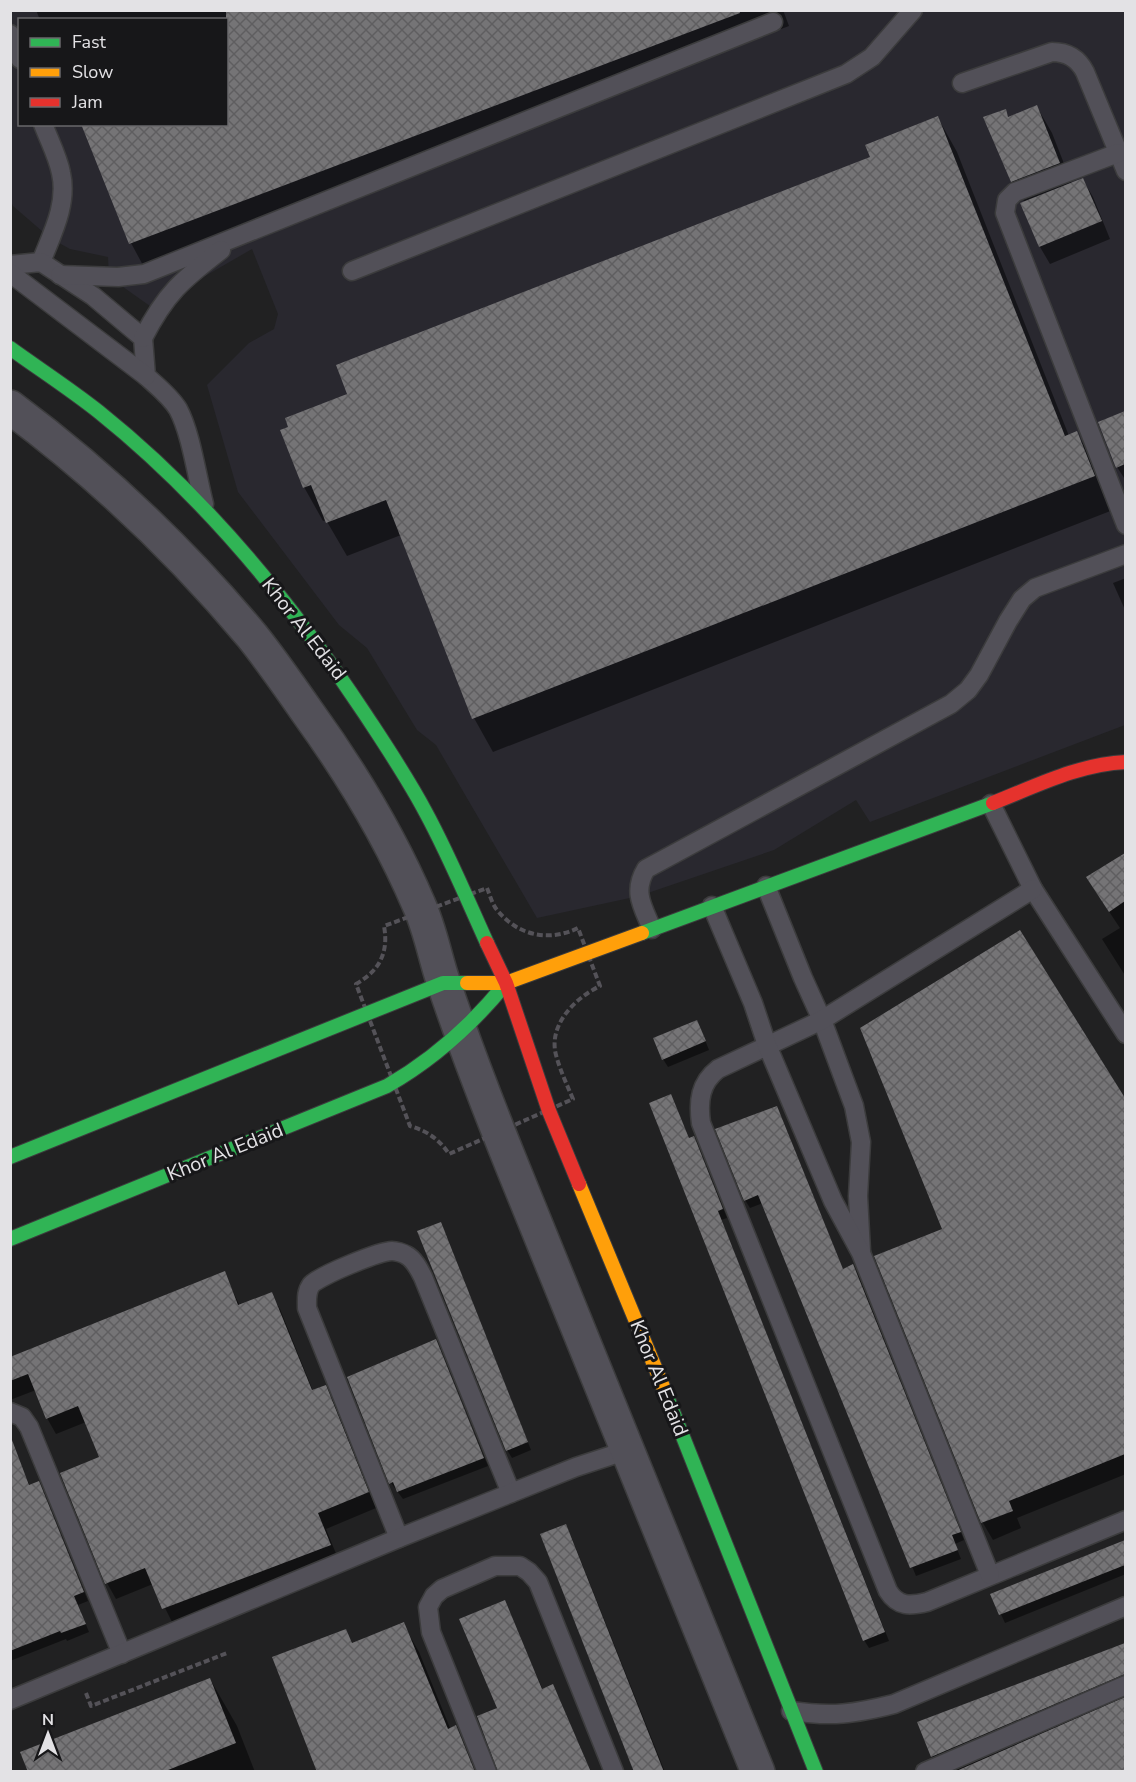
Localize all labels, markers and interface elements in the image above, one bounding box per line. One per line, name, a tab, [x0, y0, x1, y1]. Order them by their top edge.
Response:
legend	[18, 18, 228, 126]
text: Fast	[72, 30, 107, 54]
text: Slow	[72, 60, 113, 84]
text: Jam	[71, 90, 103, 114]
street label: Khor Al Edaid	[255, 572, 353, 686]
street label: Khor Al Edaid	[163, 1116, 287, 1188]
street label: Khor Al Edaid	[623, 1316, 695, 1440]
north arrow	[18, 1704, 78, 1764]
text: N	[42, 1709, 54, 1731]

